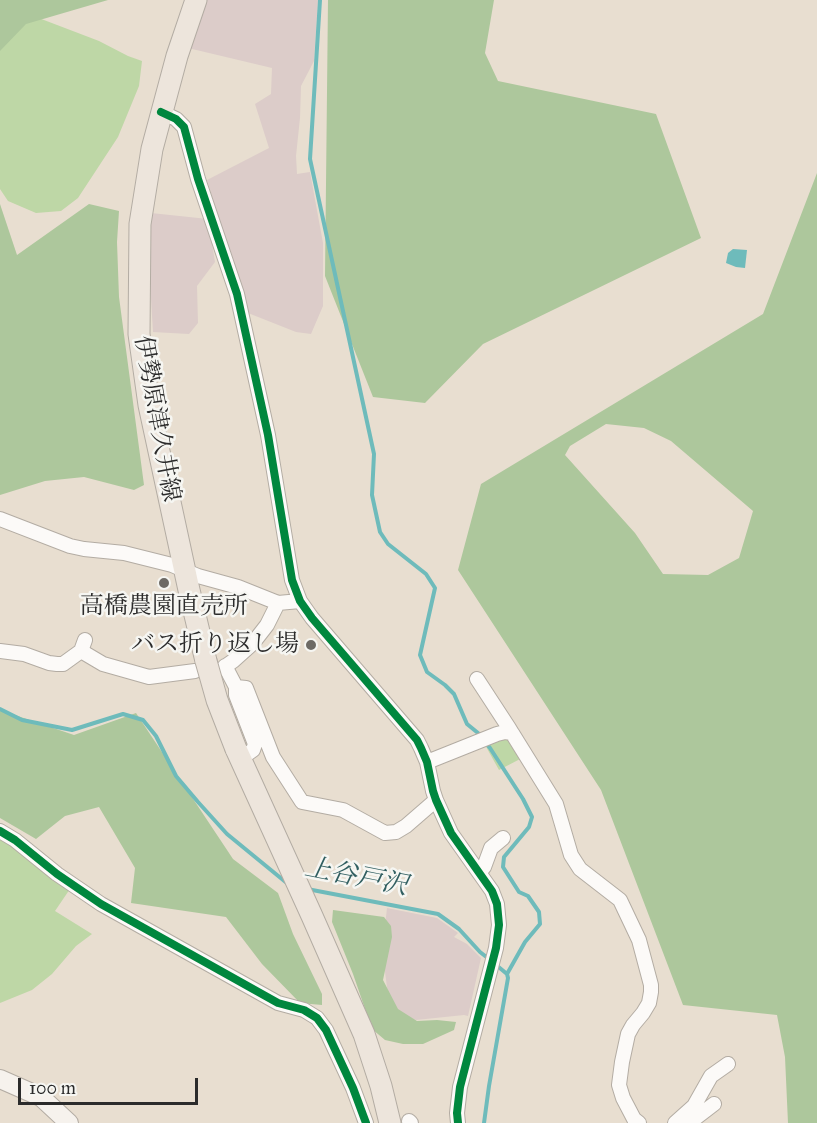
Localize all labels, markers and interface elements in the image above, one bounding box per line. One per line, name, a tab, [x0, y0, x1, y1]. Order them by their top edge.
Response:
street label: 伊勢原津久井線	[127, 334, 185, 504]
marker: 高橋農園直売所	[157, 576, 171, 590]
place label: 高橋農園直売所	[80, 593, 248, 621]
place label: バス折り返し場	[131, 631, 299, 659]
marker: バス折り返し場	[304, 638, 318, 652]
water label: 上谷戸沢	[302, 853, 410, 903]
scale bar	[21, 1066, 201, 1104]
text: 100 m	[29, 1077, 76, 1099]

